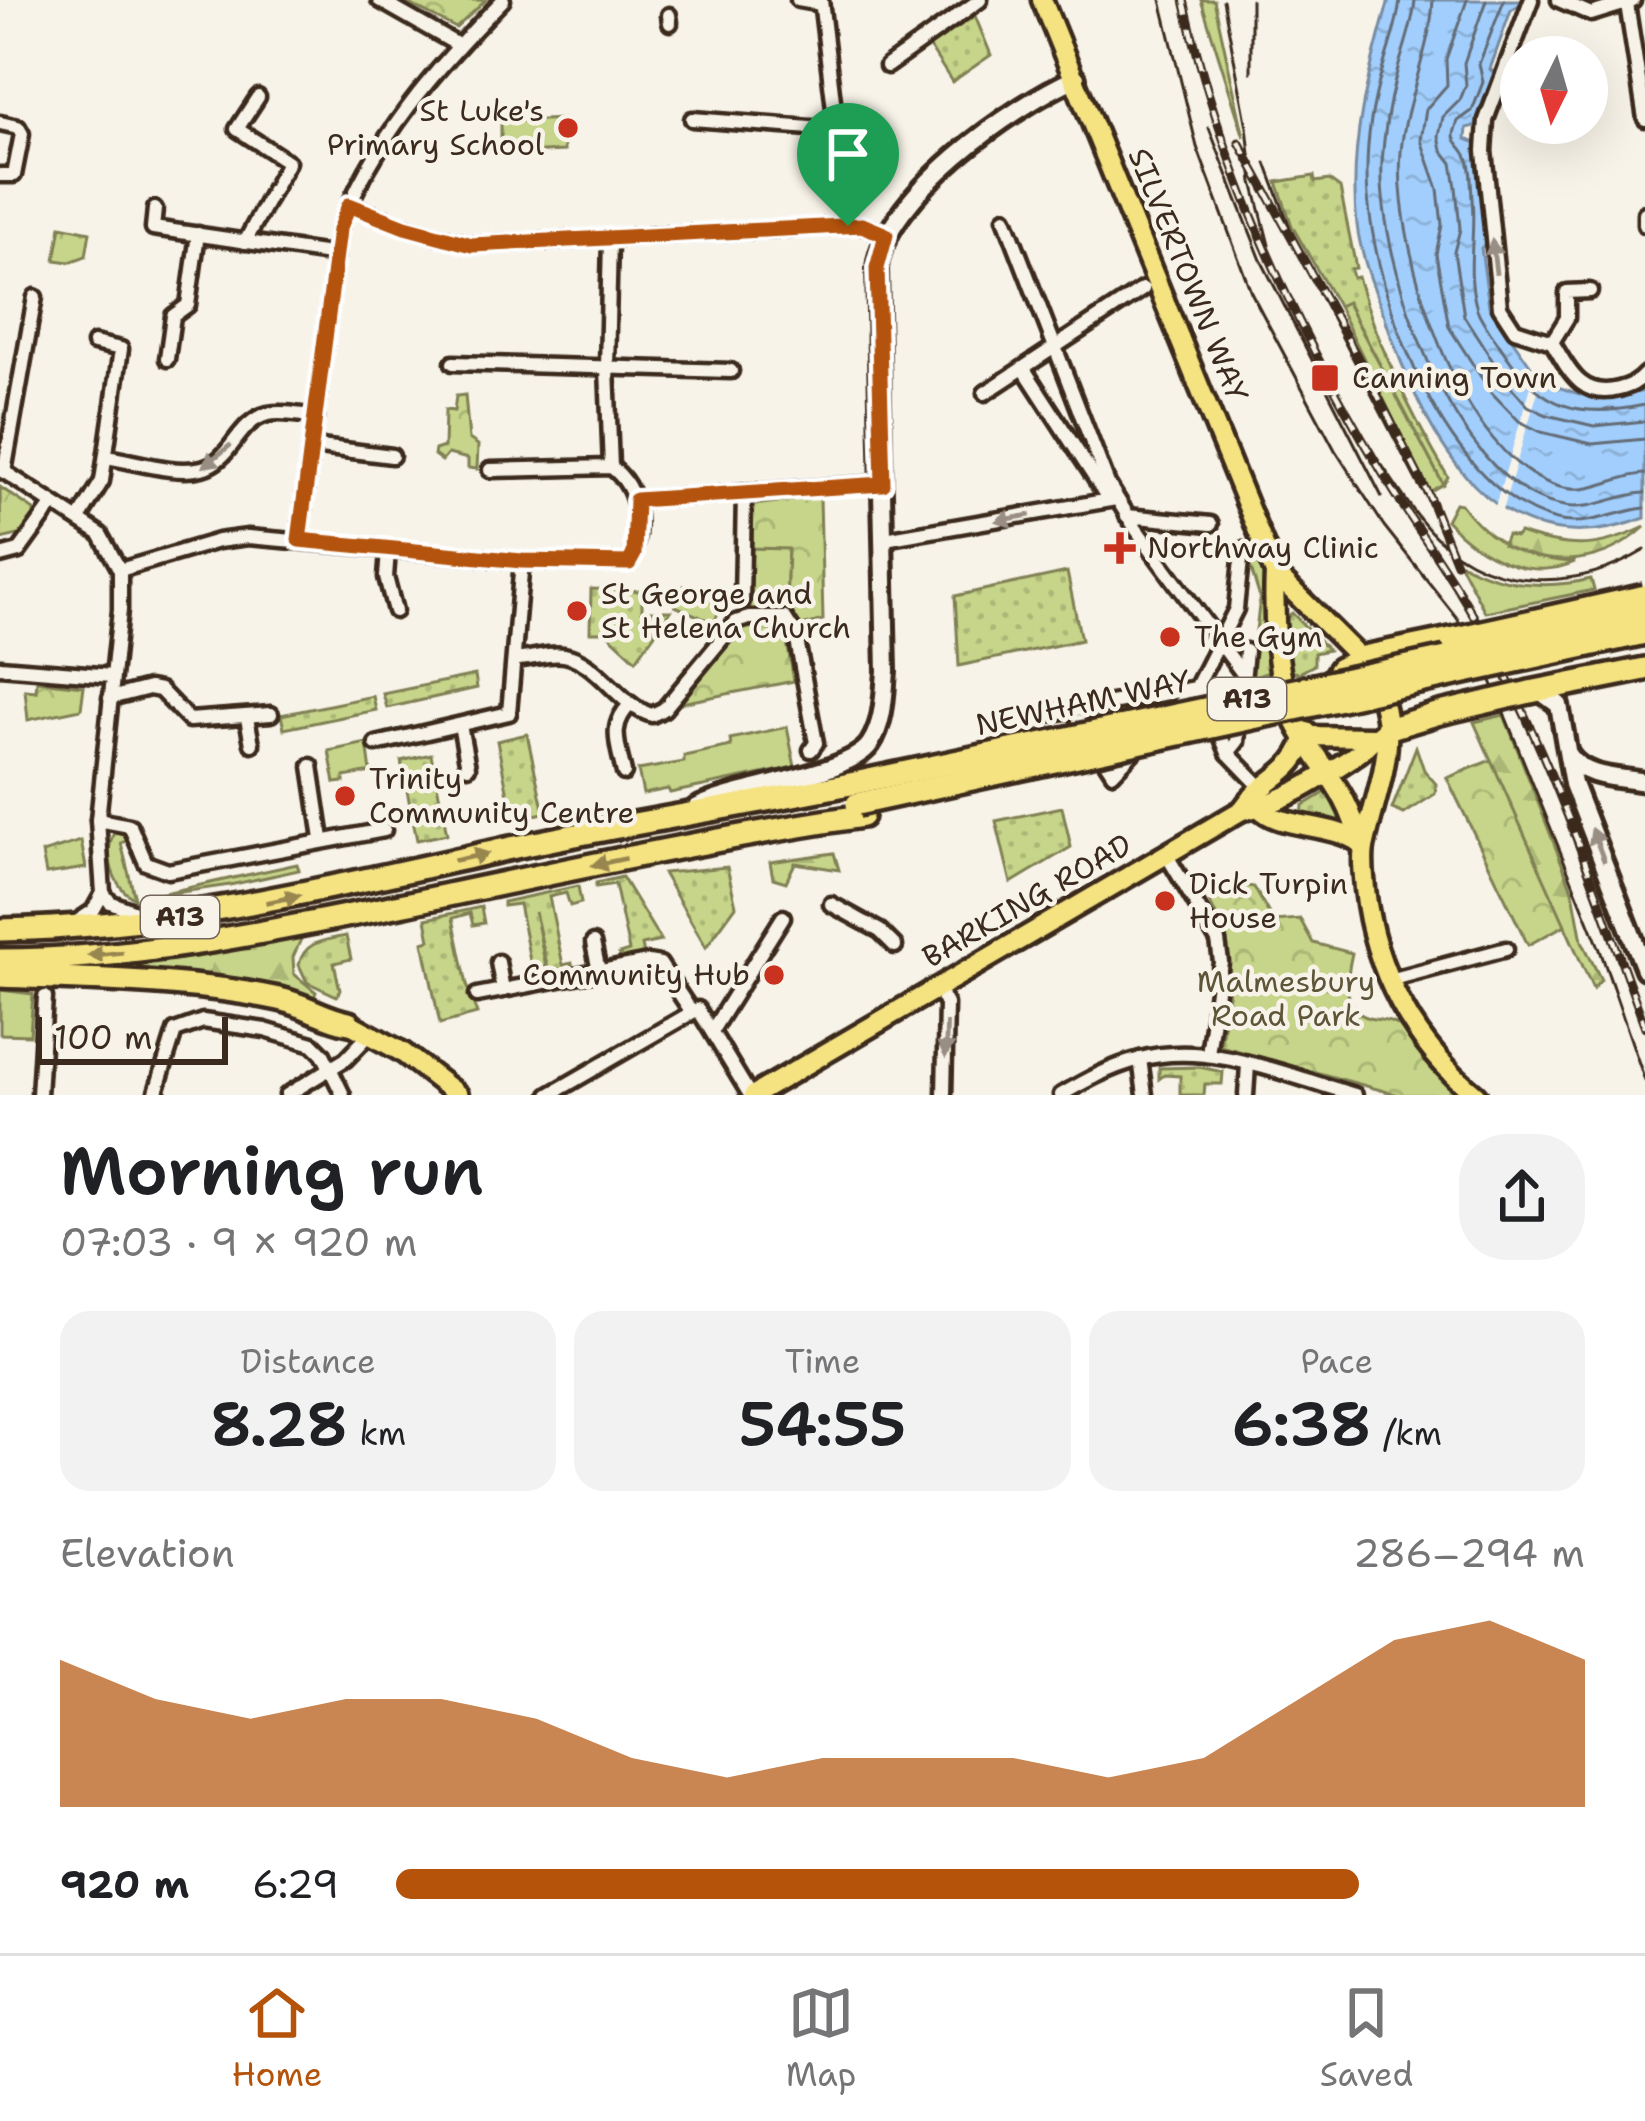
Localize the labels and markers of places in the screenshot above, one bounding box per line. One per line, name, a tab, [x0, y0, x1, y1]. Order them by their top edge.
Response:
place label: St Luke's Primary School	[327, 90, 544, 165]
pin	[797, 103, 899, 226]
marker: St Luke's Primary School	[555, 115, 581, 141]
place label: Canning Town	[1352, 357, 1557, 398]
marker: Canning Town	[1309, 362, 1341, 394]
place label: Northway Clinic	[1147, 527, 1379, 568]
marker: Northway Clinic	[1104, 532, 1136, 564]
place label: St George and St Helena Church	[601, 573, 851, 648]
marker: St George and St Helena Church	[564, 598, 590, 624]
place label: The Gym	[1194, 616, 1323, 657]
marker: The Gym	[1157, 624, 1183, 650]
place label: Trinity Community Centre	[369, 758, 635, 833]
marker: Trinity Community Centre	[332, 783, 358, 809]
place label: Dick Turpin House	[1189, 863, 1348, 938]
marker: Dick Turpin House	[1152, 888, 1178, 914]
place label: Community Hub	[522, 954, 750, 995]
marker: Community Hub	[761, 962, 787, 988]

